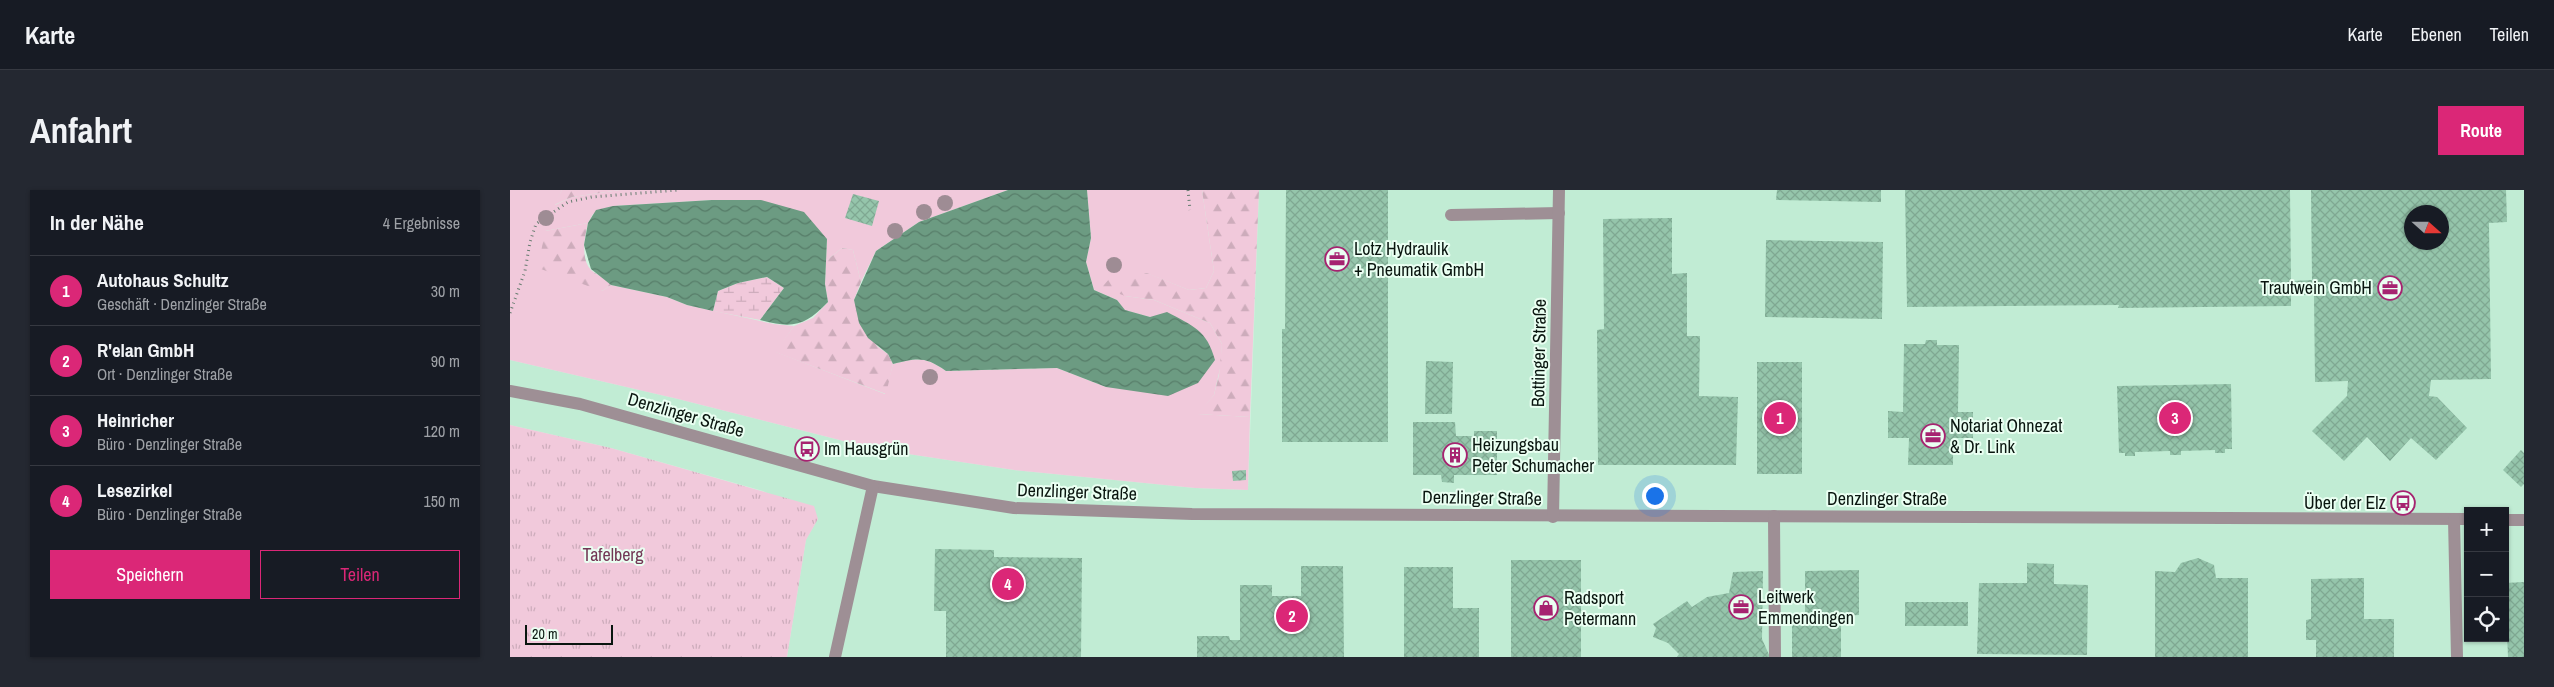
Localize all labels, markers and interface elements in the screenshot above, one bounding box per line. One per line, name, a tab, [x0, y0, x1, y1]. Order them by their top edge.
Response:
text: Karte	[25, 19, 75, 51]
text: Karte	[2347, 22, 2383, 47]
text: Ebenen	[2411, 22, 2462, 47]
text: Teilen	[2490, 22, 2529, 47]
button: Route	[2438, 106, 2524, 155]
text: Anfahrt	[30, 107, 132, 154]
north arrow	[2404, 205, 2449, 250]
text: In der Nähe	[50, 208, 144, 237]
text: 4 Ergebnisse	[383, 212, 460, 234]
place label: Lotz Hydraulik + Pneumatik GmbH	[1354, 236, 1484, 282]
office icon: Lotz Hydraulik + Pneumatik GmbH	[1324, 246, 1350, 272]
text: Autohaus Schultz	[97, 267, 229, 293]
place label: Trautwein GmbH	[2260, 275, 2372, 300]
office icon: Trautwein GmbH	[2377, 275, 2403, 301]
text: 1	[62, 280, 70, 302]
text: 30 m	[431, 280, 460, 302]
text: Geschäft · Denzlinger Straße	[97, 293, 267, 315]
street label: Bottinger Straße	[1525, 299, 1552, 407]
text: R'elan GmbH	[97, 337, 194, 363]
text: 2	[62, 350, 70, 372]
text: 90 m	[431, 350, 460, 372]
text: Ort · Denzlinger Straße	[97, 363, 233, 385]
street label: Denzlinger Straße	[625, 386, 747, 443]
pin: 1	[1764, 399, 1796, 437]
pin: 3	[2159, 399, 2191, 437]
text: Heinricher	[97, 407, 174, 433]
place label: Notariat Ohnezat & Dr. Link	[1950, 413, 2062, 459]
text: 3	[62, 420, 70, 442]
text: 120 m	[424, 420, 460, 442]
office icon: Notariat Ohnezat & Dr. Link	[1920, 423, 1946, 449]
place label: Heizungsbau Peter Schumacher	[1472, 432, 1594, 478]
text: Büro · Denzlinger Straße	[97, 433, 242, 455]
bus stop icon: Im Hausgrün	[794, 436, 820, 462]
place label: Im Hausgrün	[824, 436, 909, 461]
building icon: Heizungsbau Peter Schumacher	[1442, 442, 1468, 468]
text: Lesezirkel	[97, 477, 172, 503]
street label: Denzlinger Straße	[1017, 477, 1137, 506]
your location	[1642, 483, 1668, 509]
street label: Denzlinger Straße	[1422, 484, 1542, 511]
street label: Denzlinger Straße	[1827, 486, 1947, 511]
text: 4	[62, 490, 70, 512]
text: 150 m	[424, 490, 460, 512]
place label: Über der Elz	[2304, 490, 2386, 515]
bus stop icon: Über der Elz	[2390, 490, 2416, 516]
text: Büro · Denzlinger Straße	[97, 503, 242, 525]
map controls	[2464, 507, 2509, 642]
button: +	[2464, 507, 2509, 552]
park label: Tafelberg	[582, 542, 644, 567]
button: Speichern	[50, 550, 250, 599]
button: Teilen	[260, 550, 460, 599]
button: −	[2464, 552, 2509, 597]
pin: 4	[992, 565, 1024, 603]
place label: Leitwerk Emmendingen	[1758, 584, 1854, 630]
place label: Radsport Petermann	[1564, 585, 1636, 631]
office icon: Leitwerk Emmendingen	[1728, 594, 1754, 620]
shop icon: Radsport Petermann	[1533, 595, 1559, 621]
pin: 2	[1276, 597, 1308, 635]
button: locate	[2464, 597, 2509, 642]
scale bar	[525, 622, 612, 645]
text: 20 m	[532, 625, 558, 643]

